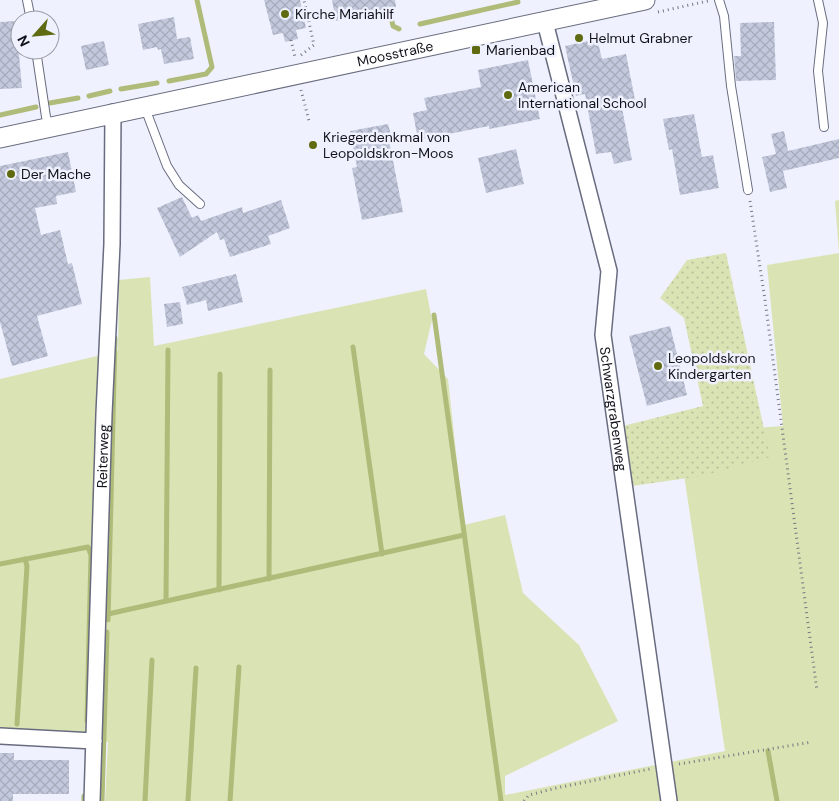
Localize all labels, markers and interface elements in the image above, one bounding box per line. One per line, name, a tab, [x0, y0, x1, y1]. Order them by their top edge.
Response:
place label: Kirche Mariahilf	[295, 5, 394, 23]
marker: Kirche Mariahilf	[279, 8, 291, 20]
north arrow	[10, 10, 60, 60]
place label: Helmut Grabner	[589, 29, 693, 47]
text: N	[13, 32, 34, 50]
marker: Helmut Grabner	[573, 32, 585, 44]
street label: Moosstraße	[355, 37, 435, 70]
place label: Marienbad	[486, 41, 555, 59]
marker: Marienbad	[470, 44, 482, 56]
place label: American International School	[518, 78, 647, 112]
marker: American International School	[502, 89, 514, 101]
place label: Kriegerdenkmal von Leopoldskron-Moos	[323, 128, 454, 162]
marker: Kriegerdenkmal von Leopoldskron-Moos	[307, 139, 319, 151]
place label: Der Mache	[21, 165, 91, 183]
marker: Der Mache	[5, 168, 17, 180]
street label: Schwarzgrabenweg	[596, 346, 631, 472]
place label: Leopoldskron Kindergarten	[668, 349, 756, 383]
marker: Leopoldskron Kindergarten	[652, 360, 664, 372]
street label: Reiterweg	[93, 424, 113, 488]

